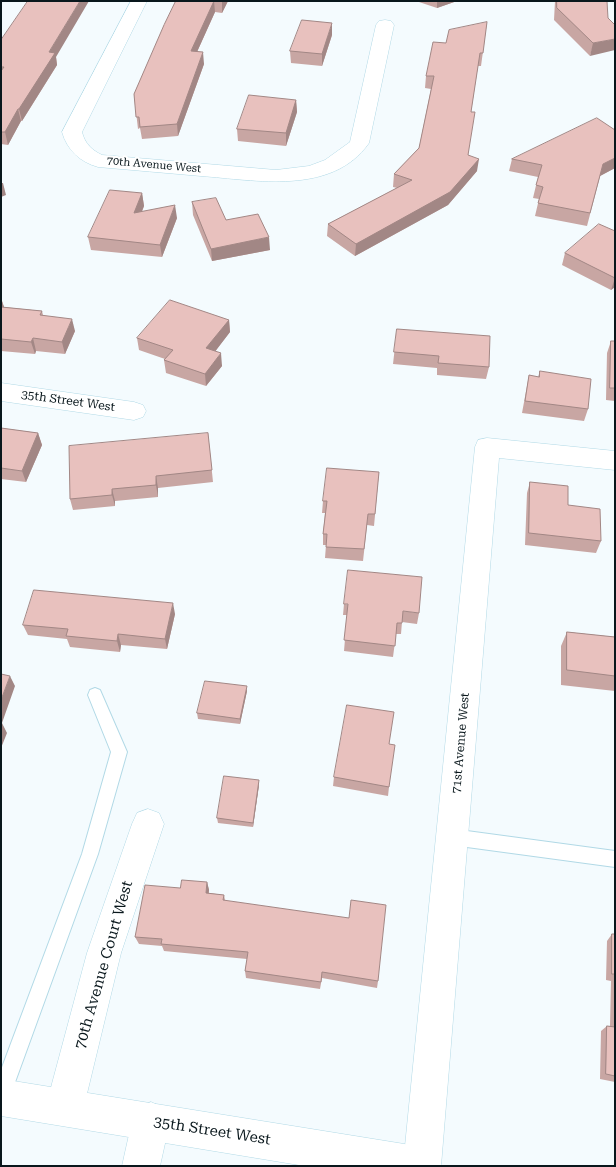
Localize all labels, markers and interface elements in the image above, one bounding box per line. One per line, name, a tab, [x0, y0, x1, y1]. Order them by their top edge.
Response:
street label: 70th Avenue West	[106, 154, 202, 176]
street label: 35th Street West	[20, 387, 116, 415]
street label: 71st Avenue West	[449, 692, 473, 794]
street label: 70th Avenue Court West	[71, 879, 137, 1051]
street label: 35th Street West	[152, 1113, 272, 1149]

